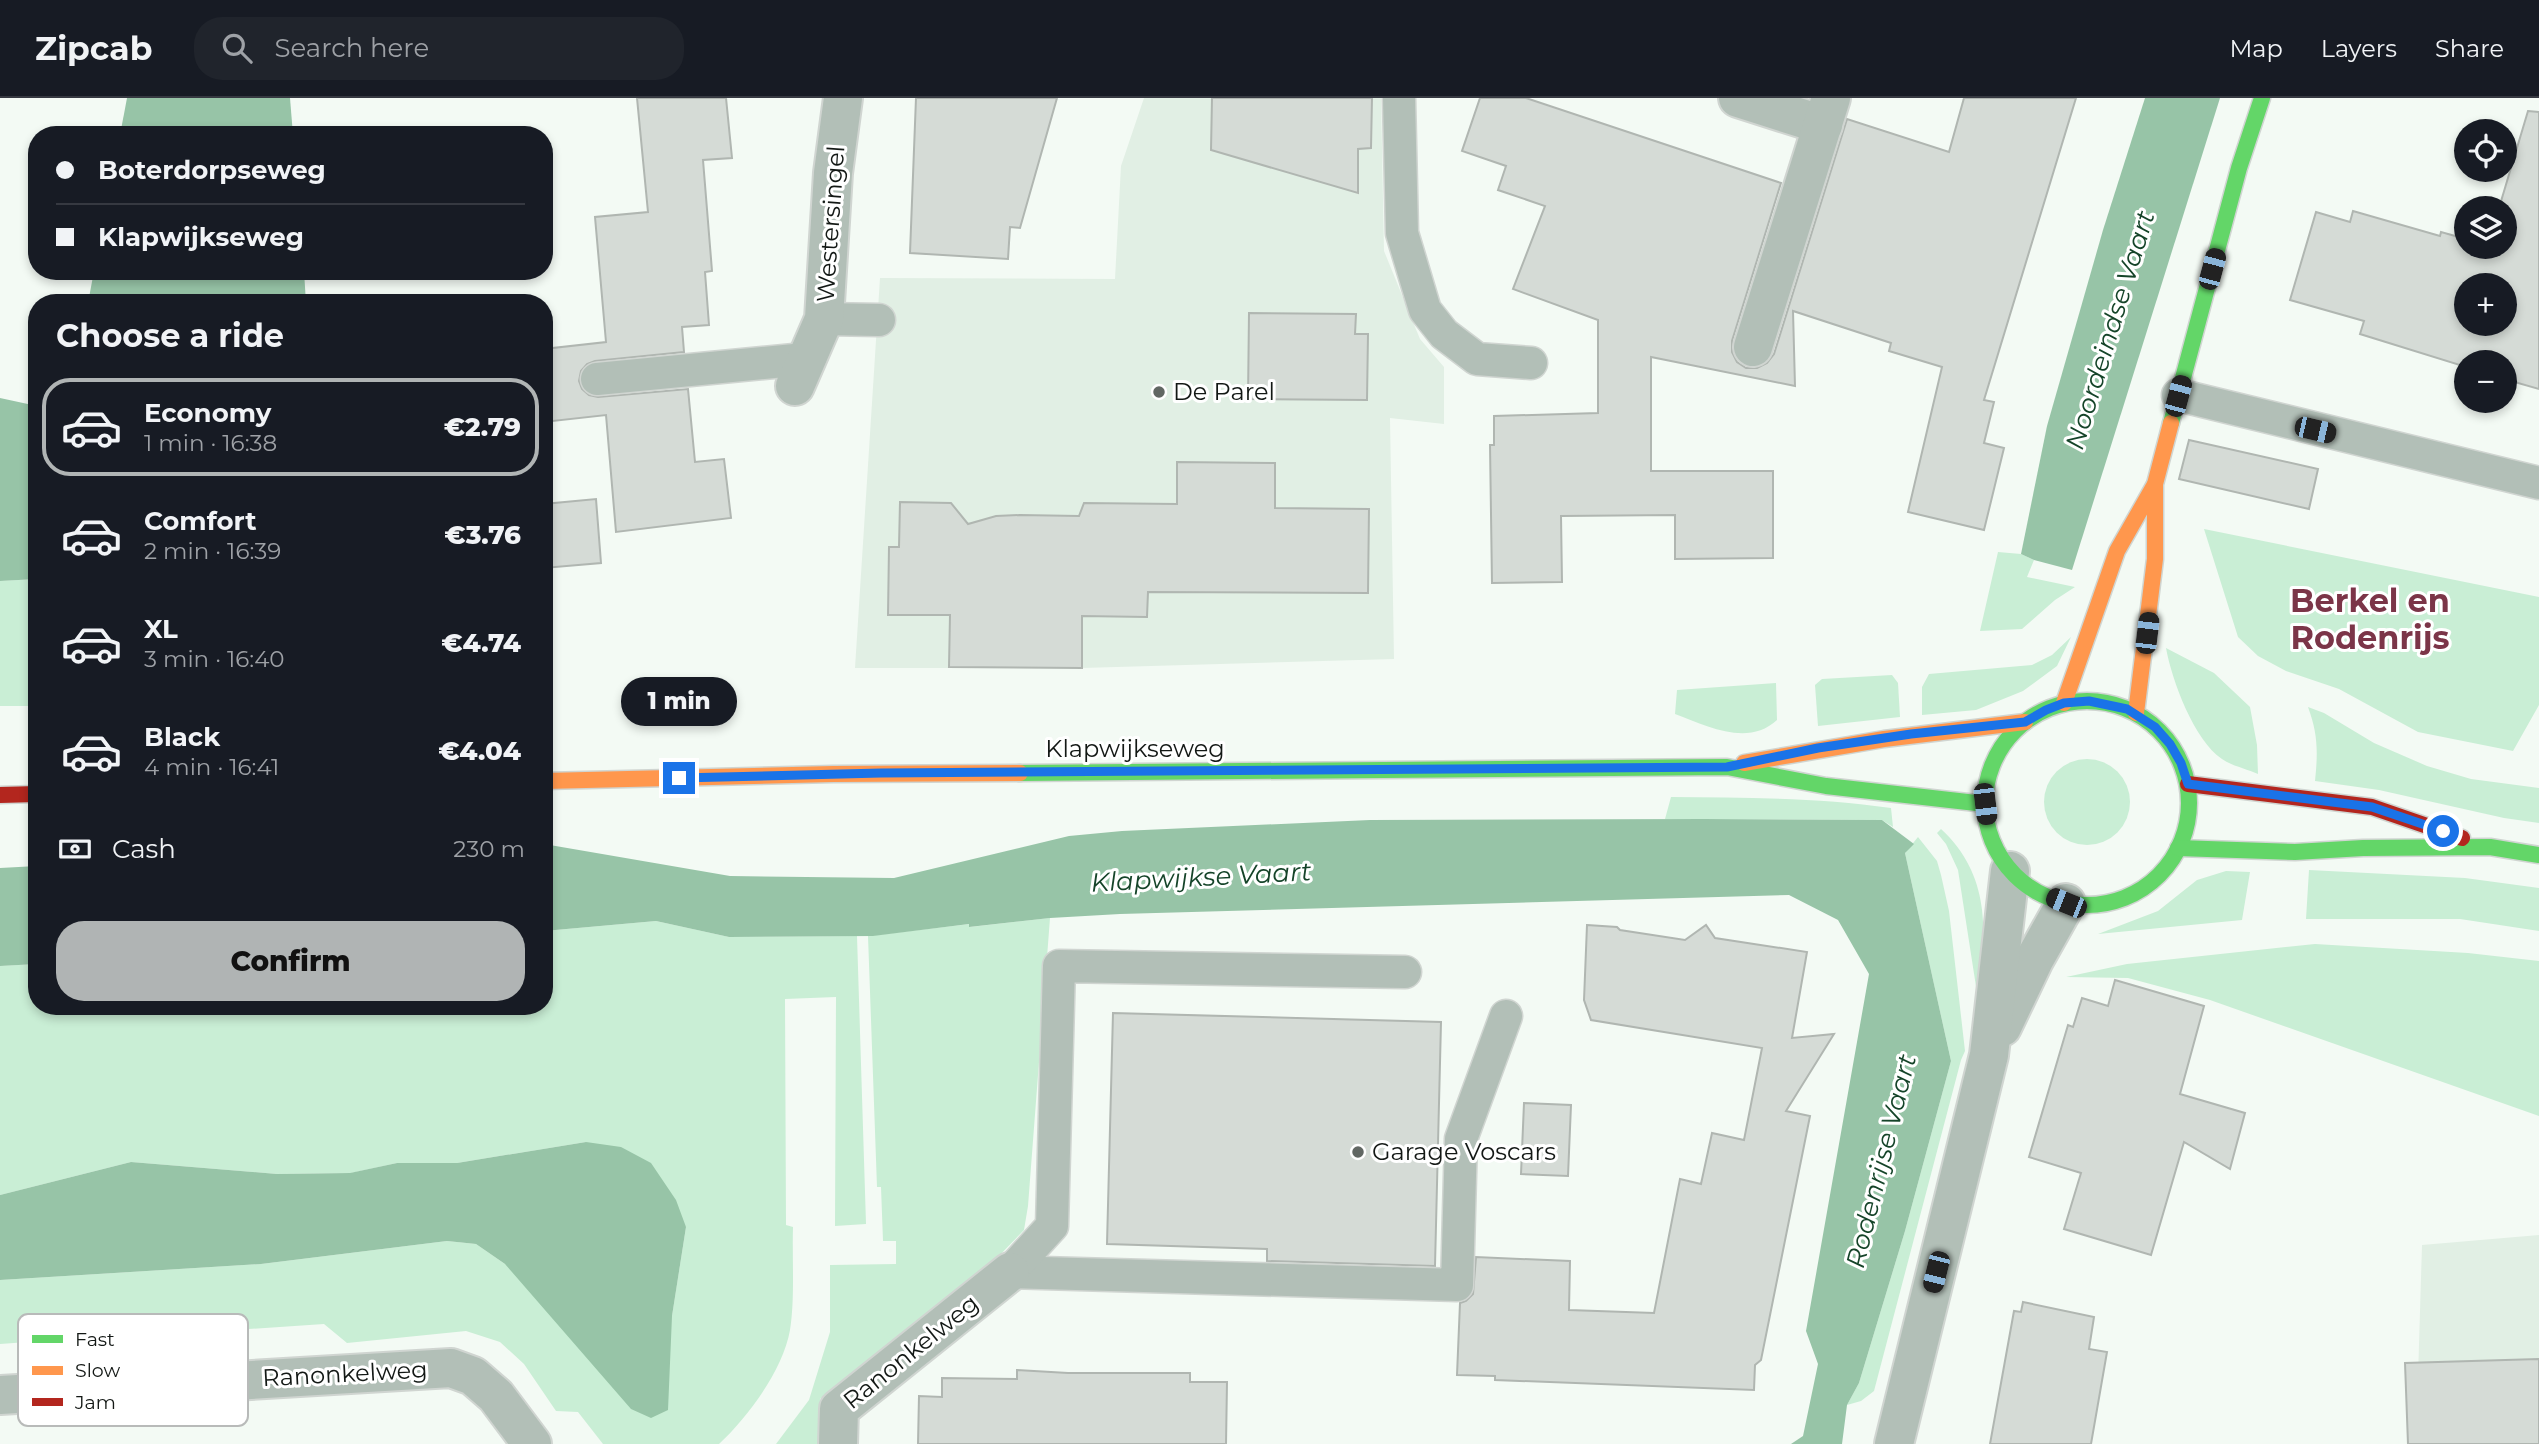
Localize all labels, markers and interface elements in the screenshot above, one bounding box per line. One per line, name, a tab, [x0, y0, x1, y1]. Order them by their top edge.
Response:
search box	[194, 17, 684, 80]
text: Zipcab	[35, 28, 152, 68]
icon: search	[218, 29, 256, 67]
text: Search here	[274, 32, 429, 64]
text: Map	[2229, 34, 2283, 63]
text: Layers	[2321, 34, 2397, 63]
text: Share	[2435, 34, 2504, 63]
map controls	[2454, 119, 2517, 413]
button: locate	[2454, 119, 2517, 182]
street label: Westersingel	[811, 145, 850, 303]
text: Boterdorpseweg	[98, 154, 326, 186]
button: layers	[2454, 196, 2517, 259]
water label: Noordeindse Vaart	[2058, 206, 2162, 453]
text: Klapwijkseweg	[98, 221, 304, 253]
car	[2197, 246, 2228, 292]
button: +	[2454, 273, 2517, 336]
text: Choose a ride	[56, 316, 284, 355]
button: −	[2454, 350, 2517, 413]
car	[2163, 373, 2194, 419]
place label: De Parel	[1173, 377, 1275, 406]
marker: De Parel	[1151, 384, 1167, 400]
icon: car	[60, 396, 123, 459]
text: Economy	[144, 397, 271, 429]
text: €2.79	[444, 411, 521, 443]
car	[2293, 415, 2338, 445]
text: 1 min · 16:38	[144, 429, 277, 457]
icon: car	[60, 504, 123, 567]
text: Comfort	[144, 505, 256, 537]
text: €3.76	[444, 519, 521, 551]
text: 2 min · 16:39	[144, 537, 281, 565]
district label: Berkel en Rodenrijs	[2290, 581, 2450, 657]
car	[2135, 611, 2160, 655]
icon: car	[60, 612, 123, 675]
text: XL	[144, 613, 178, 645]
text: €4.74	[441, 627, 521, 659]
text: 3 min · 16:40	[144, 645, 285, 673]
callout: 1 min	[621, 676, 737, 726]
text: 1 min	[647, 687, 711, 715]
icon: car	[60, 720, 123, 783]
text: Black	[144, 721, 220, 753]
street label: Klapwijkseweg	[1045, 734, 1225, 763]
text: €4.04	[438, 735, 521, 767]
text: 4 min · 16:41	[144, 753, 279, 781]
route end	[663, 762, 695, 794]
car	[1973, 782, 1998, 826]
route start	[2427, 815, 2459, 847]
icon: cash	[56, 830, 94, 868]
text: Cash	[112, 833, 176, 865]
text: 230 m	[453, 835, 525, 863]
water label: Klapwijkse Vaart	[1090, 855, 1313, 899]
car	[2043, 885, 2090, 921]
button: Confirm	[56, 921, 525, 1001]
water label: Rodenrijse Vaart	[1839, 1051, 1923, 1271]
place label: Garage Voscars	[1372, 1137, 1556, 1166]
marker: Garage Voscars	[1350, 1144, 1366, 1160]
car	[1921, 1249, 1952, 1295]
street label: Ranonkelweg	[837, 1288, 984, 1415]
legend	[18, 1314, 248, 1426]
text: Fast	[75, 1328, 115, 1351]
street label: Ranonkelweg	[262, 1355, 428, 1392]
text: Slow	[75, 1359, 120, 1382]
text: Jam	[74, 1391, 116, 1414]

